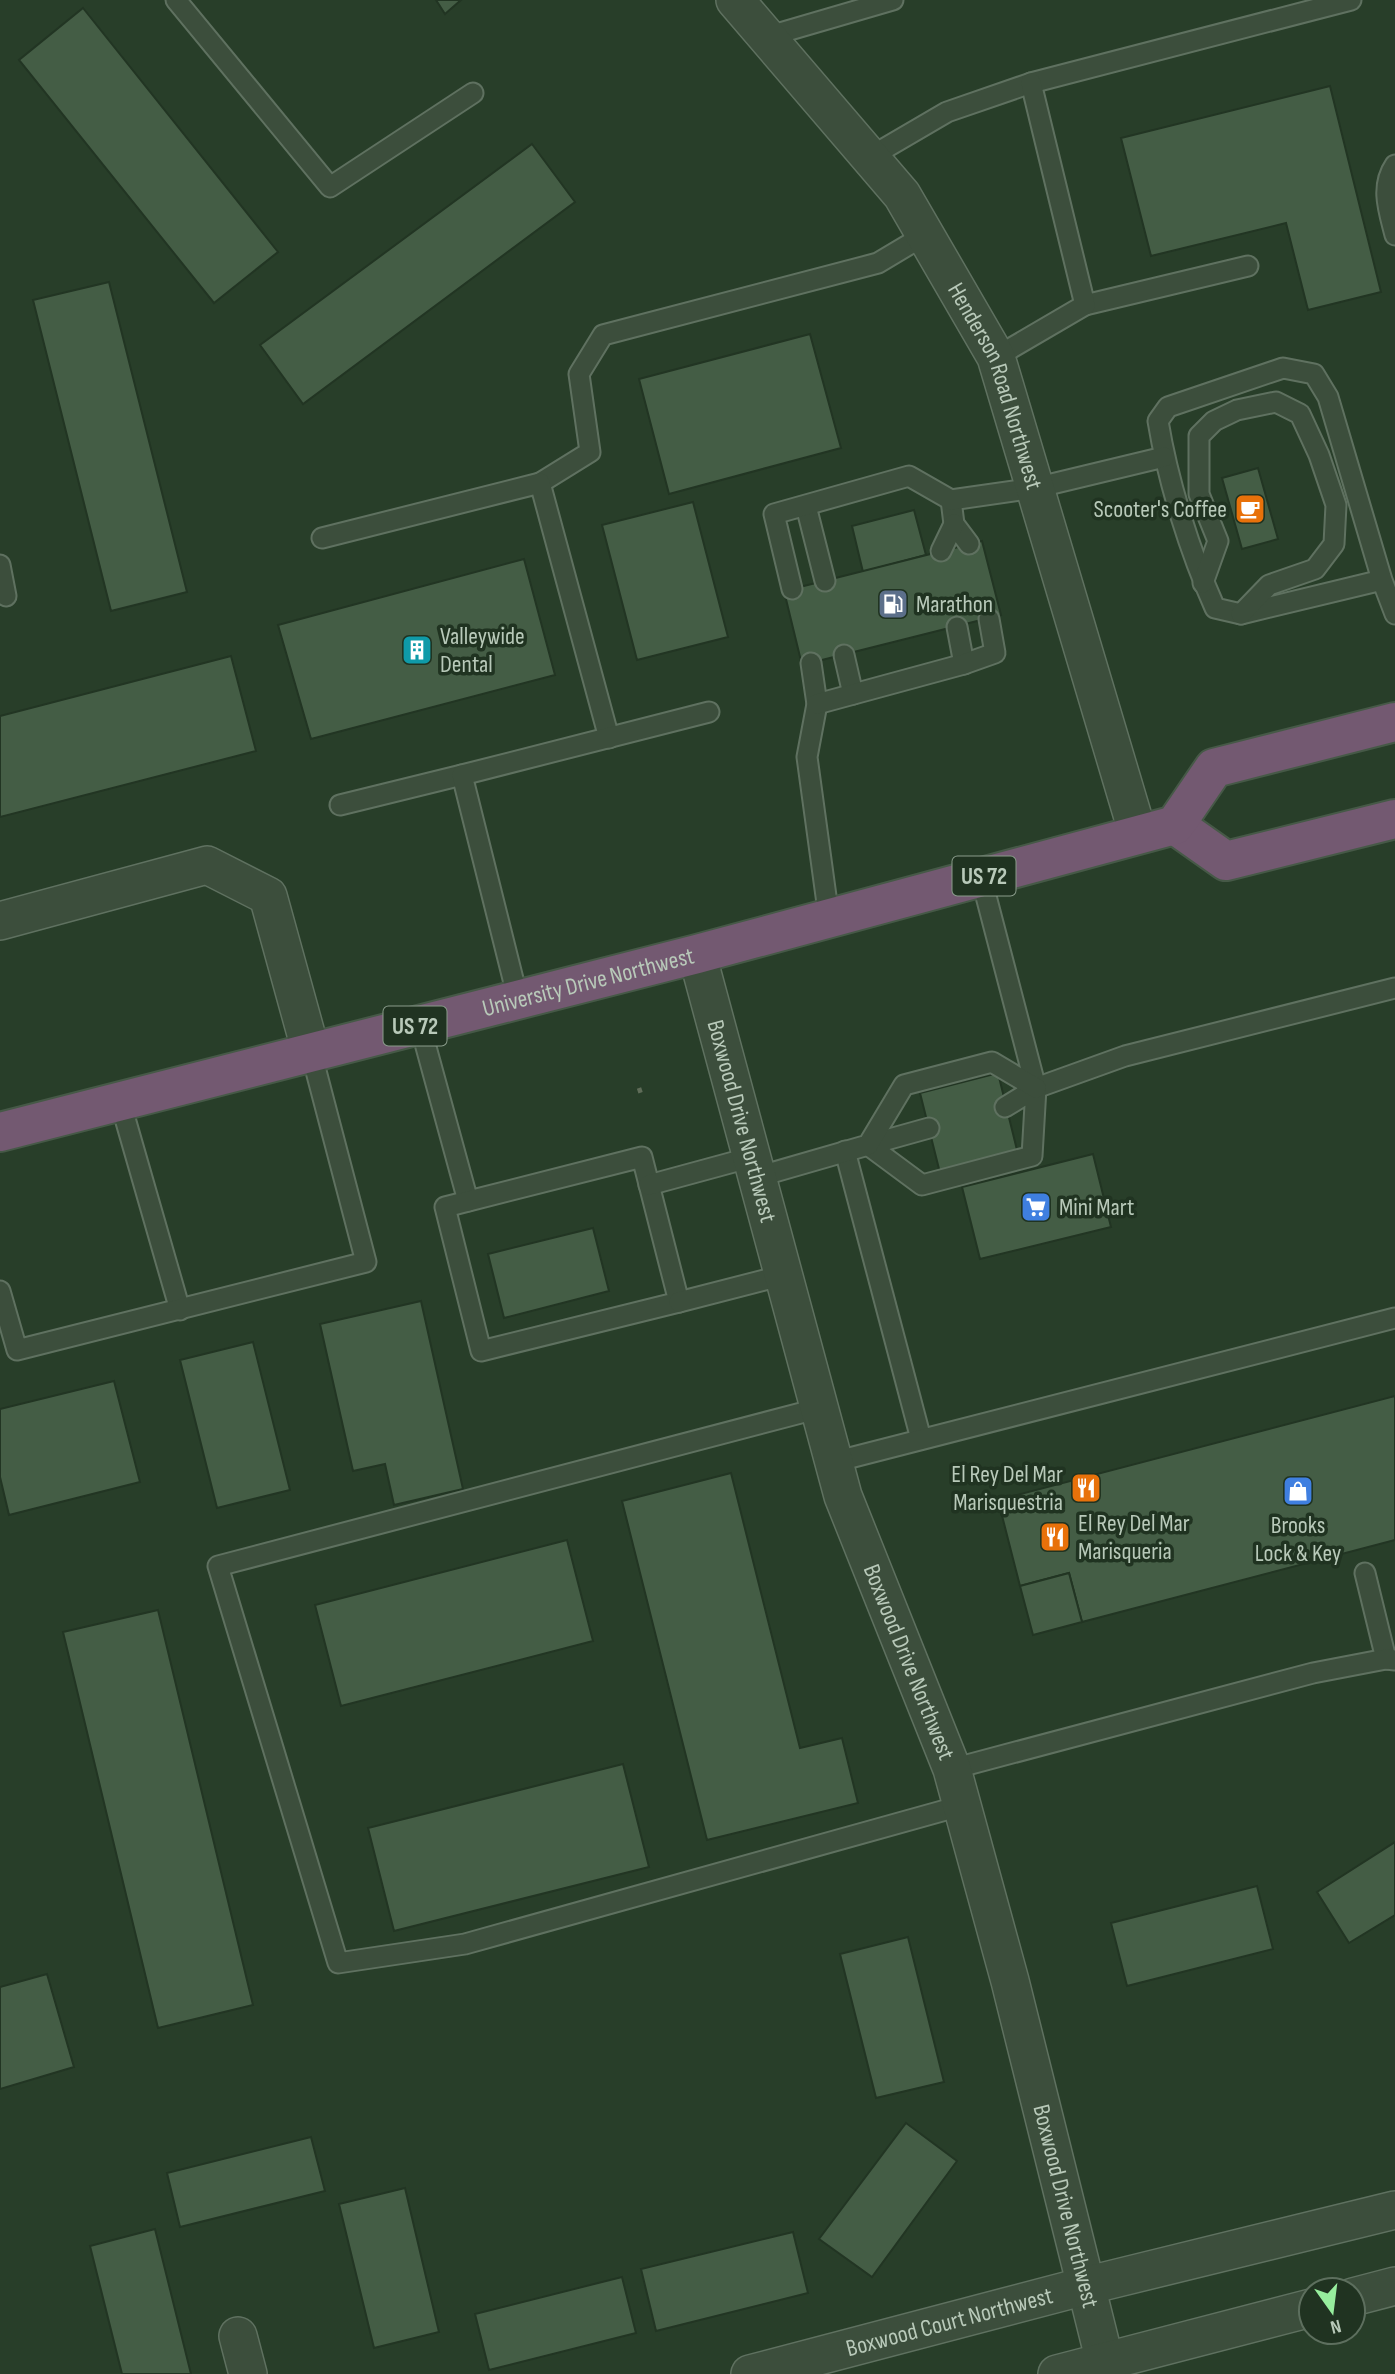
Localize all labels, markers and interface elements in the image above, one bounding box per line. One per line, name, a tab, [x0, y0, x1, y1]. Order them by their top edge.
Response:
street label: Henderson Road Northwest	[941, 278, 1049, 493]
cafe icon: Scooter's Coffee	[1233, 492, 1267, 526]
place label: Scooter's Coffee	[1093, 495, 1227, 524]
fuel station icon: Marathon	[876, 587, 910, 621]
place label: Marathon	[916, 590, 993, 619]
place label: Valleywide Dental	[440, 622, 525, 679]
building icon: Valleywide Dental	[400, 633, 434, 667]
road number: US 72	[953, 856, 1016, 896]
street label: University Drive Northwest	[479, 941, 697, 1023]
road number: US 72	[384, 1007, 446, 1046]
street label: Boxwood Drive Northwest	[700, 1017, 783, 1226]
supermarket icon: Mini Mart	[1019, 1190, 1053, 1224]
place label: Mini Mart	[1059, 1193, 1134, 1222]
place label: El Rey Del Mar Marisquestria	[951, 1460, 1063, 1517]
restaurant icon: El Rey Del Mar Marisquestria	[1069, 1471, 1103, 1505]
shop icon: Brooks Lock & Key	[1281, 1474, 1315, 1508]
place label: El Rey Del Mar Marisqueria	[1078, 1509, 1190, 1566]
place label: Brooks Lock & Key	[1255, 1511, 1341, 1568]
restaurant icon: El Rey Del Mar Marisqueria	[1038, 1520, 1072, 1554]
street label: Boxwood Drive Northwest	[857, 1560, 961, 1764]
street label: Boxwood Drive Northwest	[1026, 2102, 1105, 2311]
north arrow	[1297, 2276, 1367, 2346]
street label: Boxwood Court Northwest	[843, 2281, 1056, 2363]
text: N	[1328, 2314, 1343, 2338]

